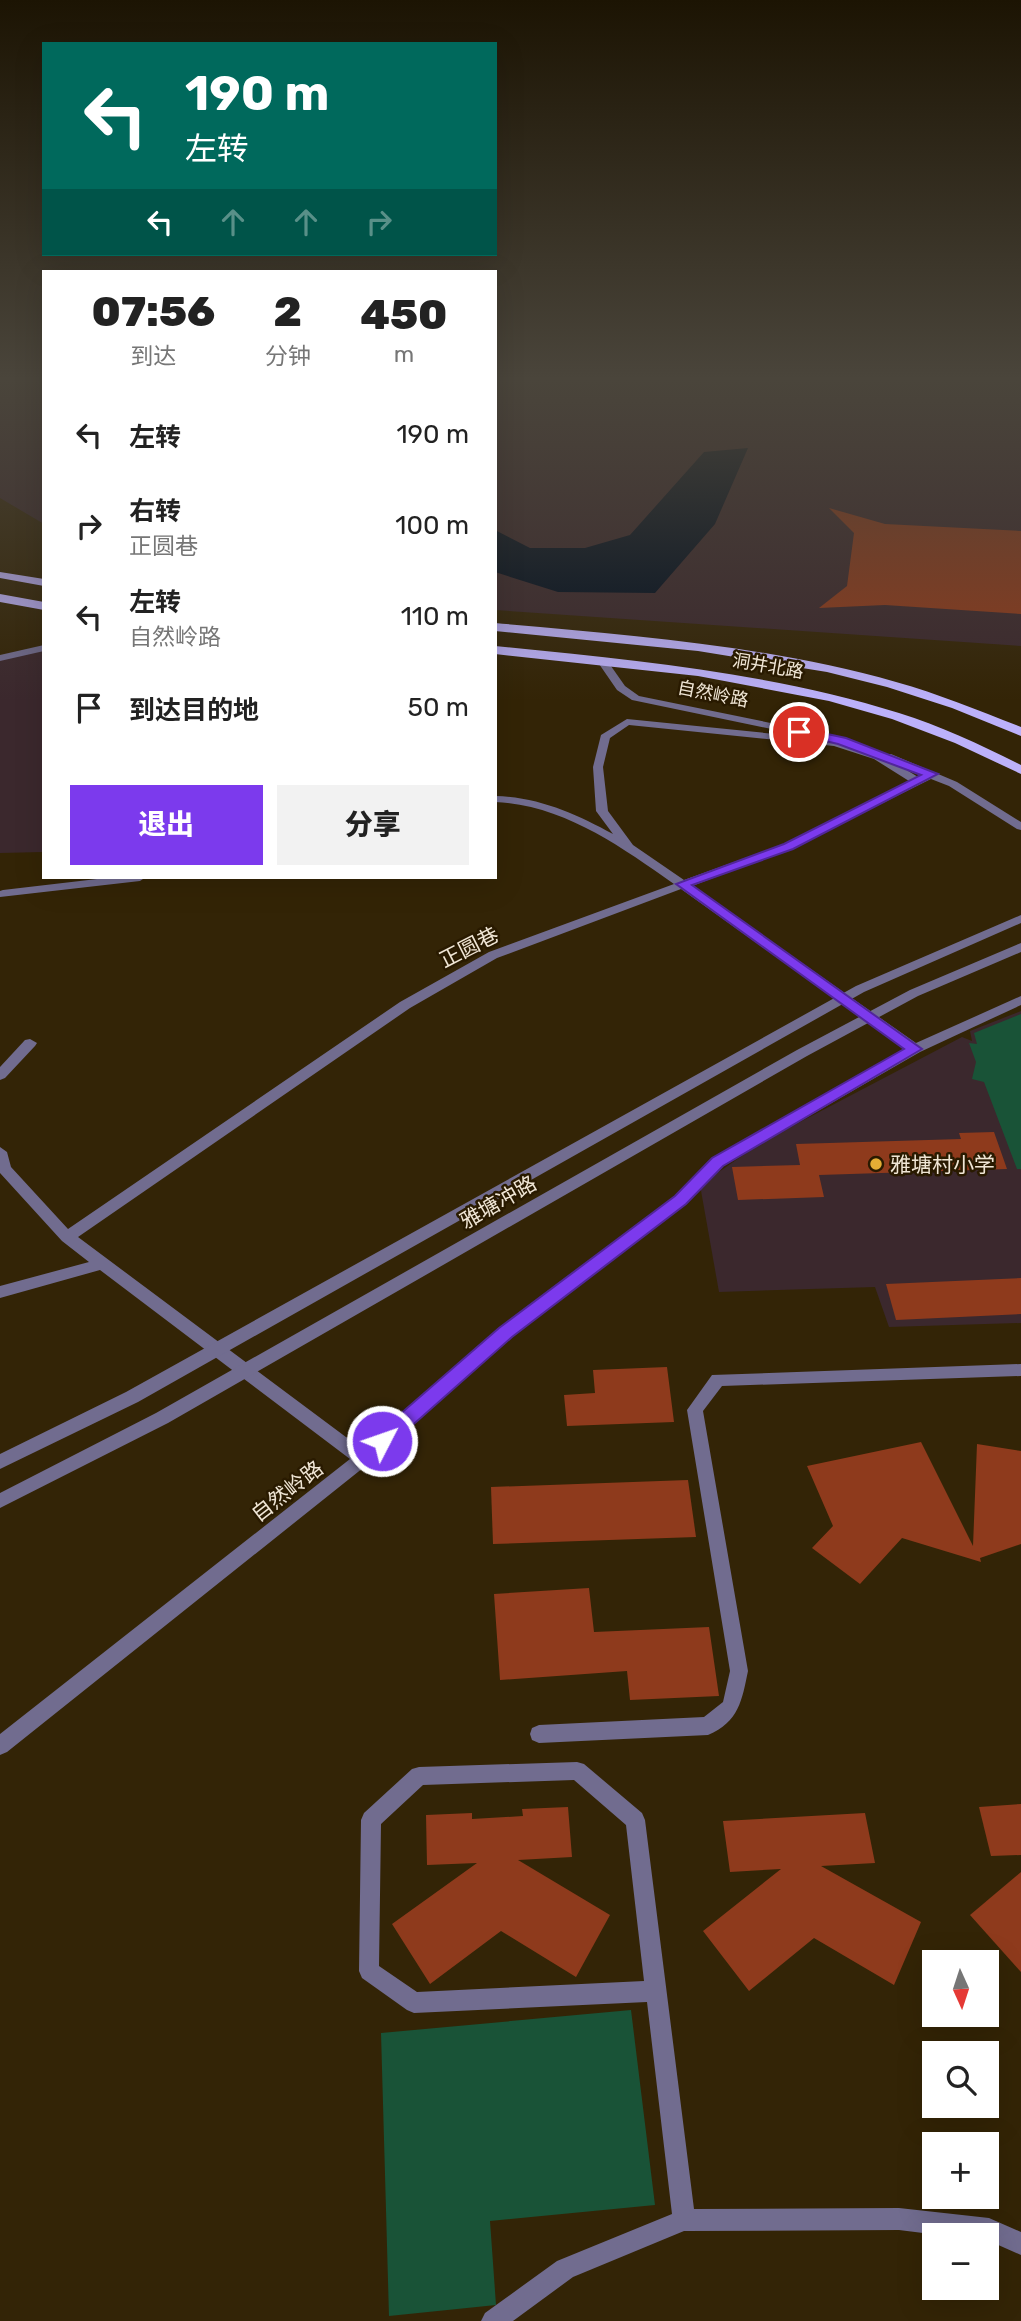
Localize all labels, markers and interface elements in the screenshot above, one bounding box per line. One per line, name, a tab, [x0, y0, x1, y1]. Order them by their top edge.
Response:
text: 190 m	[185, 64, 329, 122]
icon: left	[70, 70, 161, 161]
text: 左转	[185, 130, 249, 168]
icon: left	[141, 203, 179, 241]
icon: ahead	[214, 203, 252, 241]
icon: ahead	[287, 203, 325, 241]
icon: right	[360, 203, 398, 241]
text: 07:56	[92, 287, 215, 337]
text: 2	[274, 287, 302, 337]
text: 450	[360, 290, 447, 340]
text: m	[394, 340, 414, 368]
text: 到达	[130, 342, 176, 370]
text: 分钟	[265, 342, 311, 370]
icon: left	[70, 416, 108, 454]
text: 190 m	[396, 419, 469, 450]
text: 左转	[129, 422, 181, 453]
text: 右转	[129, 496, 181, 527]
icon: right	[70, 507, 108, 545]
text: 100 m	[395, 510, 469, 541]
text: 正圆巷	[129, 532, 198, 560]
text: 左转	[129, 587, 181, 618]
icon: left	[70, 598, 108, 636]
text: 110 m	[401, 601, 469, 632]
text: 自然岭路	[129, 623, 221, 651]
street label: 洞井北路	[731, 649, 805, 683]
street label: 自然岭路	[676, 676, 750, 712]
icon: arrive	[70, 689, 108, 727]
text: 50 m	[408, 692, 469, 723]
text: 到达目的地	[129, 695, 259, 726]
pin	[769, 702, 829, 762]
icon: arrive	[780, 713, 818, 751]
button: 退出	[70, 785, 263, 865]
button: 分享	[277, 785, 469, 865]
street label: 正圆巷	[435, 922, 503, 972]
place label: 雅塘村小学	[890, 1152, 995, 1177]
marker: 雅塘村小学	[868, 1156, 884, 1172]
street label: 雅塘冲路	[455, 1170, 541, 1234]
position arrow	[345, 1404, 419, 1478]
street label: 自然岭路	[246, 1455, 328, 1527]
north arrow	[922, 1950, 999, 2026]
map controls	[922, 1950, 999, 2300]
button: search	[922, 2041, 999, 2118]
button: +	[922, 2132, 999, 2209]
button: −	[922, 2223, 999, 2300]

